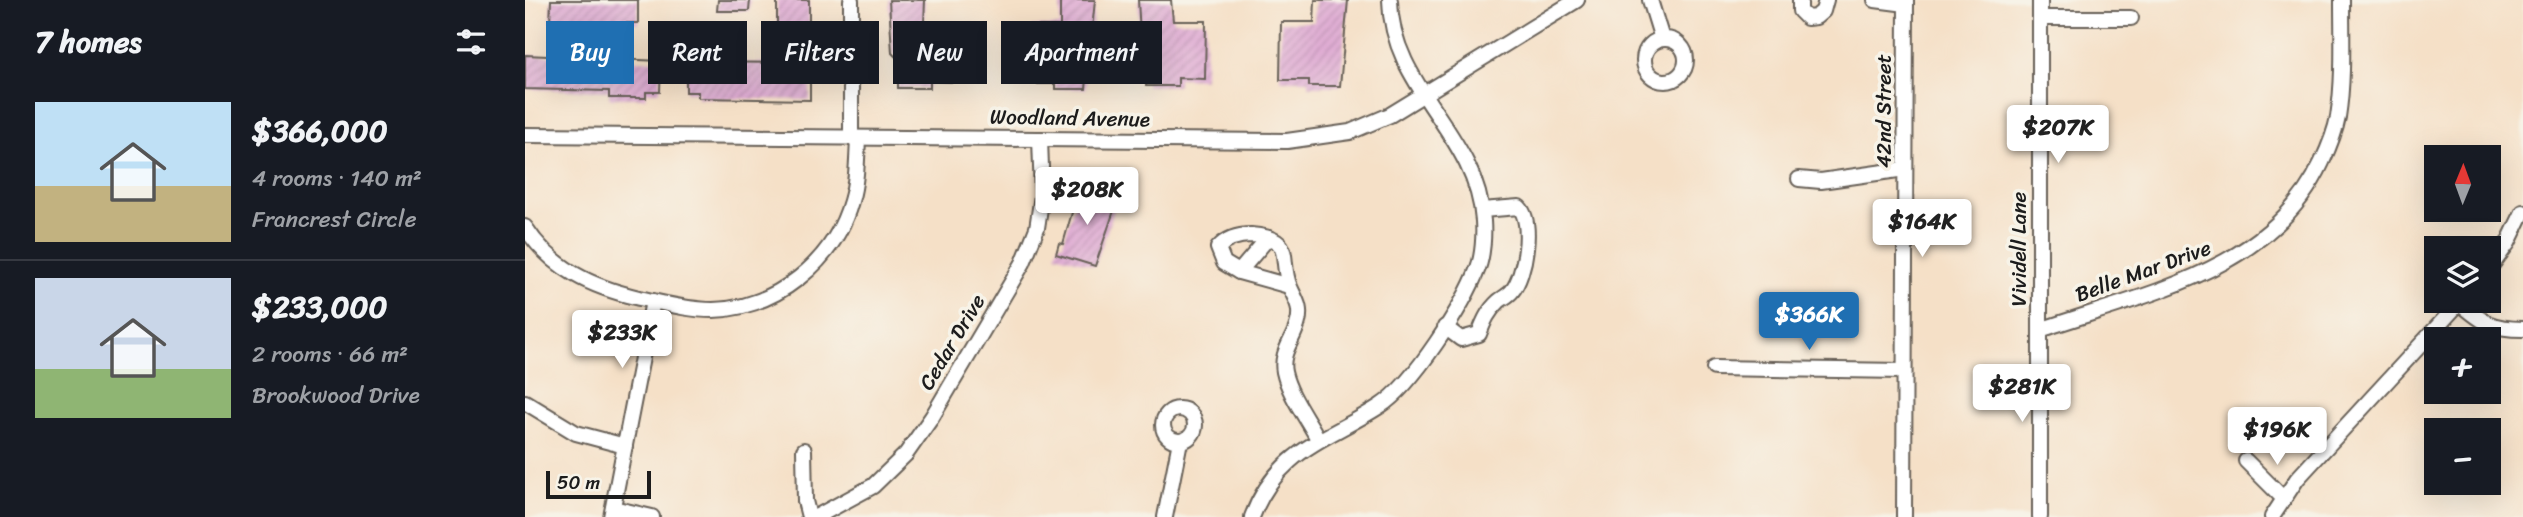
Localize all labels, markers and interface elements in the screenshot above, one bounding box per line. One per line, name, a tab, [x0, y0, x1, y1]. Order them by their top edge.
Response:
text: 7 homes	[35, 15, 142, 69]
chip: Buy	[546, 21, 634, 84]
chip: Rent	[648, 21, 747, 84]
chip: Filters	[761, 21, 879, 84]
chip: New	[893, 21, 987, 84]
chip: Apartment	[1001, 21, 1162, 84]
icon: filters	[452, 23, 490, 61]
street label: 42nd Street	[1865, 54, 1903, 168]
street label: Woodland Avenue	[990, 98, 1150, 138]
text: $366,000	[252, 104, 388, 158]
pin: $207K	[2009, 106, 2107, 165]
text: $207K	[2023, 107, 2093, 148]
icon: home	[91, 130, 175, 214]
north arrow	[2424, 145, 2501, 222]
map controls	[2424, 145, 2501, 495]
text: 4 rooms · 140 m²	[252, 158, 422, 199]
pin: $208K	[1038, 168, 1136, 227]
text: $208K	[1051, 169, 1123, 210]
street label: Vividell Lane	[2000, 191, 2038, 306]
text: Francrest Circle	[252, 199, 416, 240]
pin: $164K	[1873, 200, 1971, 259]
text: $164K	[1889, 201, 1955, 242]
street label: Belle Mar Drive	[2070, 229, 2217, 313]
button: layers	[2424, 236, 2501, 313]
text: $233,000	[252, 280, 387, 334]
street label: Cedar Drive	[908, 286, 996, 398]
pin: $366K	[1760, 292, 1858, 352]
text: $366K	[1775, 294, 1843, 335]
icon: home	[91, 306, 175, 390]
pin: $233K	[573, 310, 671, 370]
text: $233K	[588, 312, 656, 353]
button: +	[2424, 327, 2501, 404]
text: 2 rooms · 66 m²	[252, 334, 408, 375]
pin: $281K	[1973, 364, 2071, 424]
text: $281K	[1989, 366, 2055, 407]
text: Brookwood Drive	[252, 375, 420, 416]
pin: $196K	[2228, 407, 2326, 467]
text: $196K	[2244, 409, 2310, 450]
button: −	[2424, 418, 2501, 495]
text: 50 m	[557, 466, 600, 499]
scale bar	[546, 468, 651, 500]

